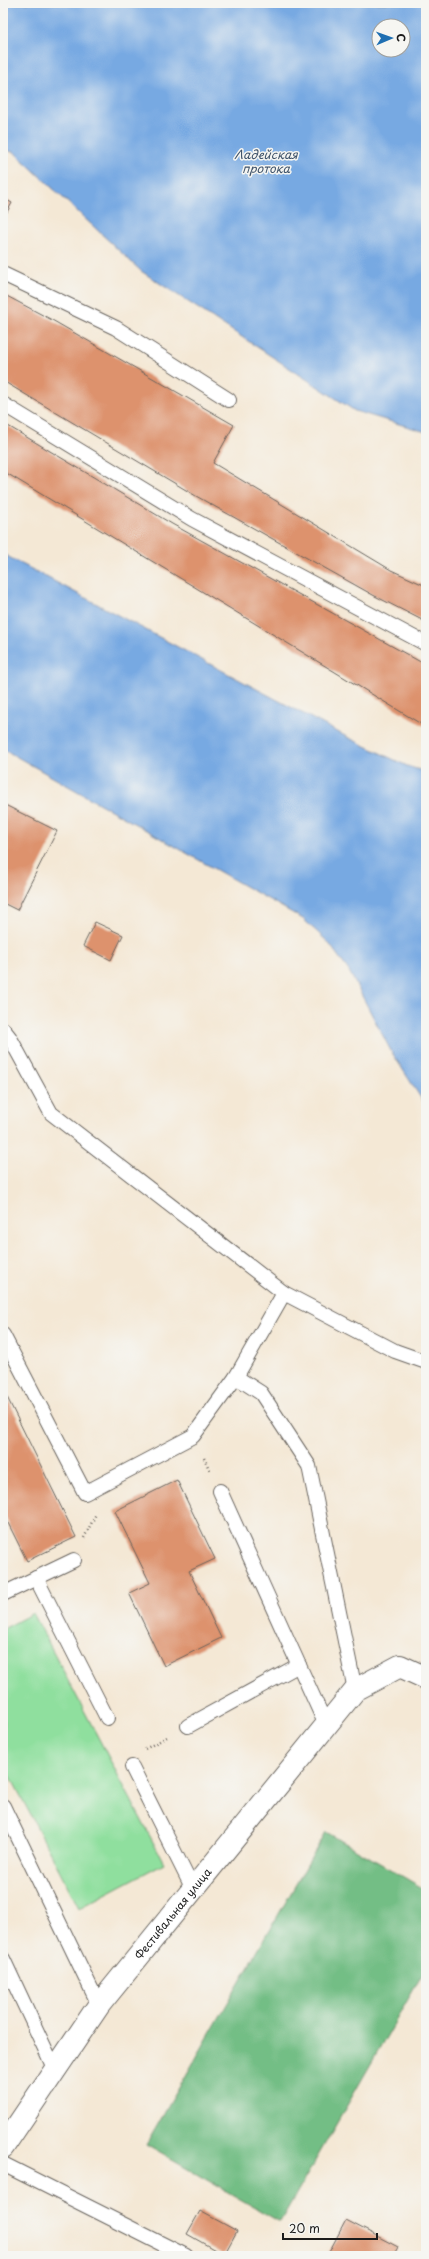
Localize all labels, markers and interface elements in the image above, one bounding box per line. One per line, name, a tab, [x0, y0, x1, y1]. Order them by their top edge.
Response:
north arrow	[371, 18, 411, 58]
text: С	[393, 33, 410, 42]
water label: Ладейская протока	[234, 145, 298, 177]
street label: Фестивальная улица	[130, 1864, 215, 1963]
scale bar	[283, 2215, 377, 2241]
text: 20 m	[289, 2219, 320, 2237]

